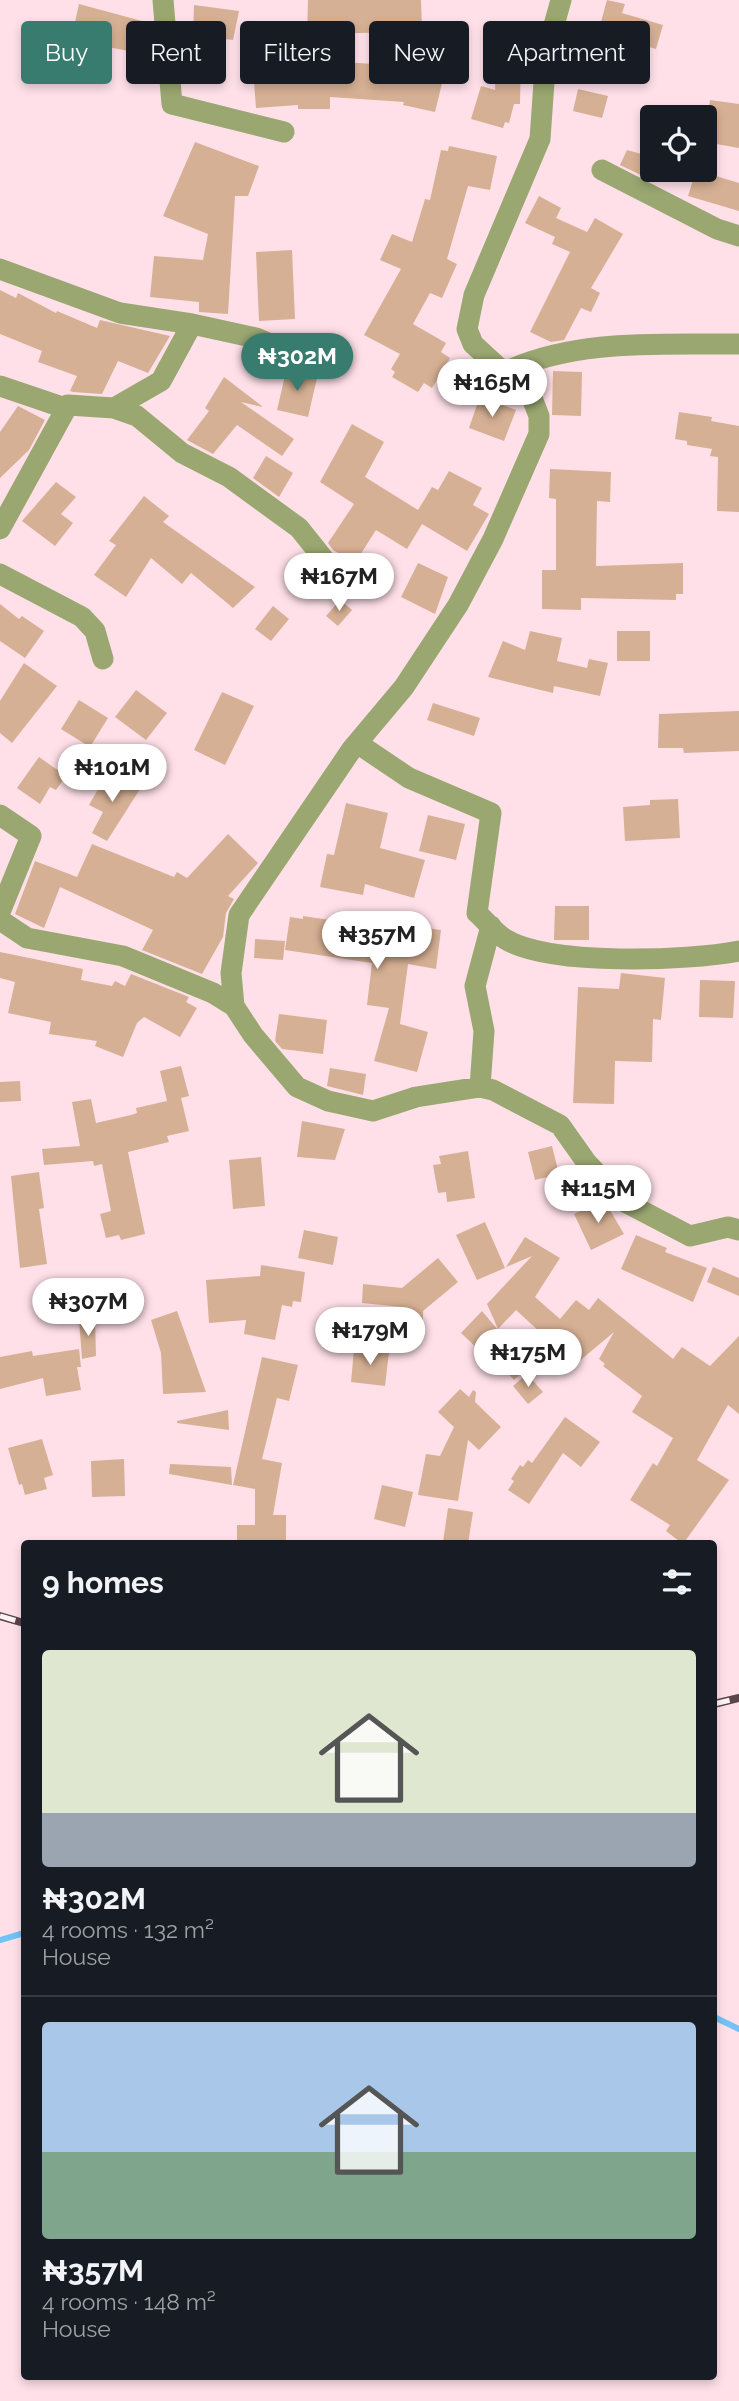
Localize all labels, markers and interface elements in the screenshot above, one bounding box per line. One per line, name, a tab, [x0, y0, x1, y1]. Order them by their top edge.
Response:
chip: Buy	[21, 21, 112, 84]
chip: Rent	[126, 21, 226, 84]
chip: Filters	[240, 21, 355, 84]
chip: New	[369, 21, 469, 84]
chip: Apartment	[483, 21, 650, 84]
map controls	[640, 105, 717, 182]
button: locate	[640, 105, 717, 182]
pin: ₦302M	[248, 334, 346, 393]
text: ₦302M	[257, 342, 337, 369]
pin: ₦165M	[443, 360, 541, 419]
text: ₦165M	[453, 368, 531, 395]
pin: ₦167M	[290, 554, 388, 613]
text: ₦167M	[300, 562, 378, 589]
pin: ₦101M	[63, 744, 161, 804]
text: ₦101M	[74, 753, 150, 780]
pin: ₦357M	[328, 912, 426, 971]
text: ₦357M	[338, 920, 416, 947]
pin: ₦115M	[549, 1166, 647, 1225]
text: ₦115M	[560, 1174, 636, 1201]
pin: ₦307M	[39, 1278, 137, 1338]
text: ₦307M	[48, 1287, 128, 1314]
pin: ₦179M	[321, 1308, 419, 1367]
text: ₦179M	[331, 1316, 409, 1343]
pin: ₦175M	[479, 1330, 577, 1389]
text: ₦175M	[490, 1338, 566, 1365]
icon: filters	[658, 1563, 696, 1601]
text: 9 homes	[42, 1565, 164, 1600]
icon: home	[306, 1695, 432, 1821]
text: ₦302M	[42, 1881, 146, 1916]
text: 4 rooms · 132 m²	[42, 1916, 214, 1943]
text: House	[42, 1943, 111, 1970]
icon: home	[306, 2067, 432, 2193]
text: ₦357M	[42, 2253, 144, 2288]
text: 4 rooms · 148 m²	[42, 2288, 216, 2315]
text: House	[42, 2315, 111, 2342]

